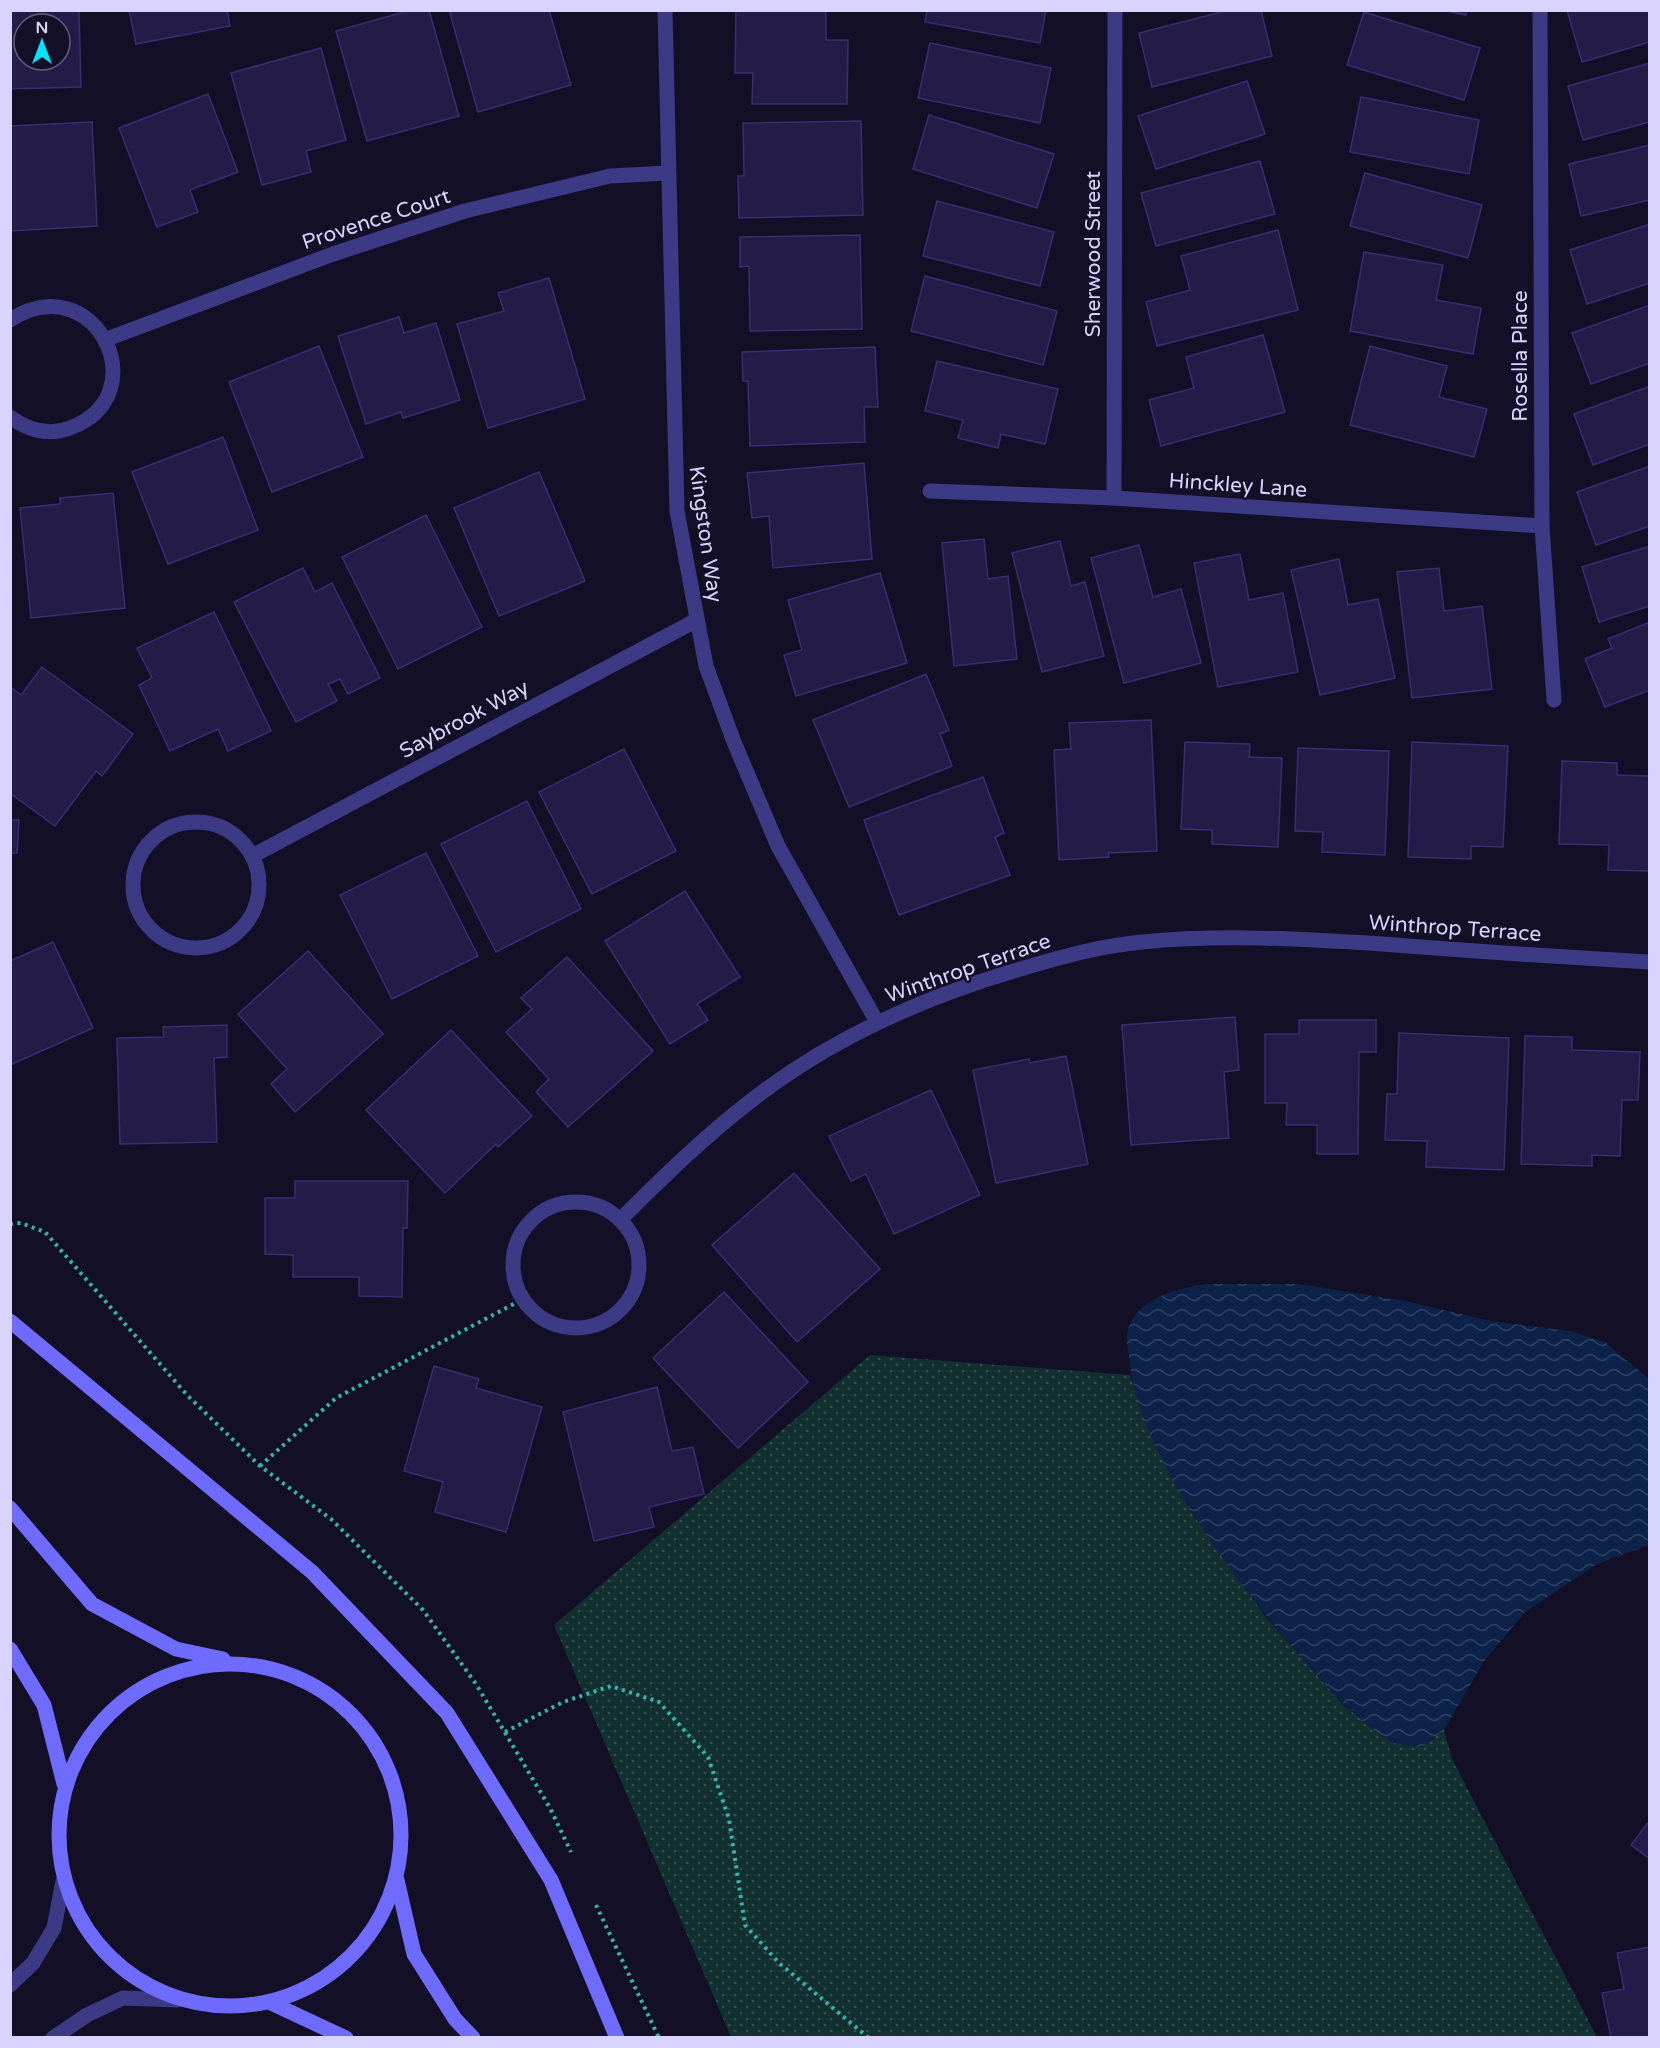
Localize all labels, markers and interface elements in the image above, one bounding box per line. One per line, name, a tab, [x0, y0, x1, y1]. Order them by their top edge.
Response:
north arrow	[12, 12, 72, 72]
text: N	[36, 18, 48, 38]
street label: Sherwood Street	[1081, 171, 1106, 337]
street label: Provence Court	[299, 184, 453, 255]
street label: Rosella Place	[1508, 290, 1533, 422]
street label: Kingston Way	[684, 464, 727, 604]
street label: Hinckley Lane	[1168, 468, 1308, 503]
street label: Saybrook Way	[395, 675, 533, 764]
street label: Winthrop Terrace	[1368, 910, 1542, 947]
street label: Winthrop Terrace	[882, 928, 1054, 1008]

